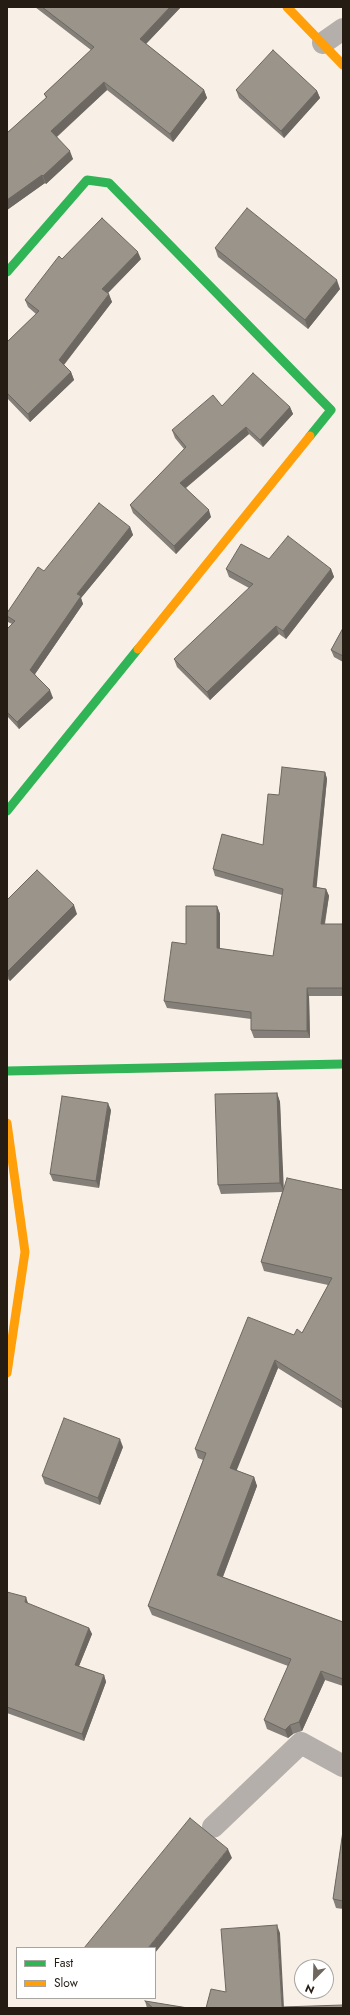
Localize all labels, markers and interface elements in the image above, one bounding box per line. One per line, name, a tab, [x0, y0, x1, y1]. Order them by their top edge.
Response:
legend	[16, 1947, 156, 1999]
text: Fast	[54, 1954, 73, 1972]
north arrow	[294, 1959, 334, 1999]
text: Slow	[54, 1974, 78, 1992]
text: N	[303, 1980, 317, 1998]

